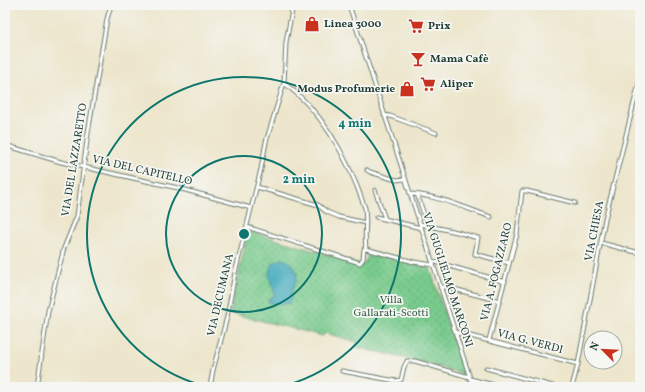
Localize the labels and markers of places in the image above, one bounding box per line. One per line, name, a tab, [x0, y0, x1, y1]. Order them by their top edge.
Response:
shop icon: Linea 3000	[303, 15, 321, 33]
place label: Linea 3000	[324, 17, 382, 32]
supermarket icon: Prix	[407, 17, 425, 35]
place label: Prix	[428, 19, 450, 34]
bar icon: Mama Cafè	[409, 50, 427, 68]
place label: Mama Cafè	[430, 52, 489, 67]
supermarket icon: Aliper	[419, 75, 437, 93]
place label: Aliper	[440, 77, 474, 92]
shop icon: Modus Profumerie	[398, 80, 416, 98]
place label: Modus Profumerie	[297, 82, 395, 97]
centre of rings	[237, 227, 251, 241]

